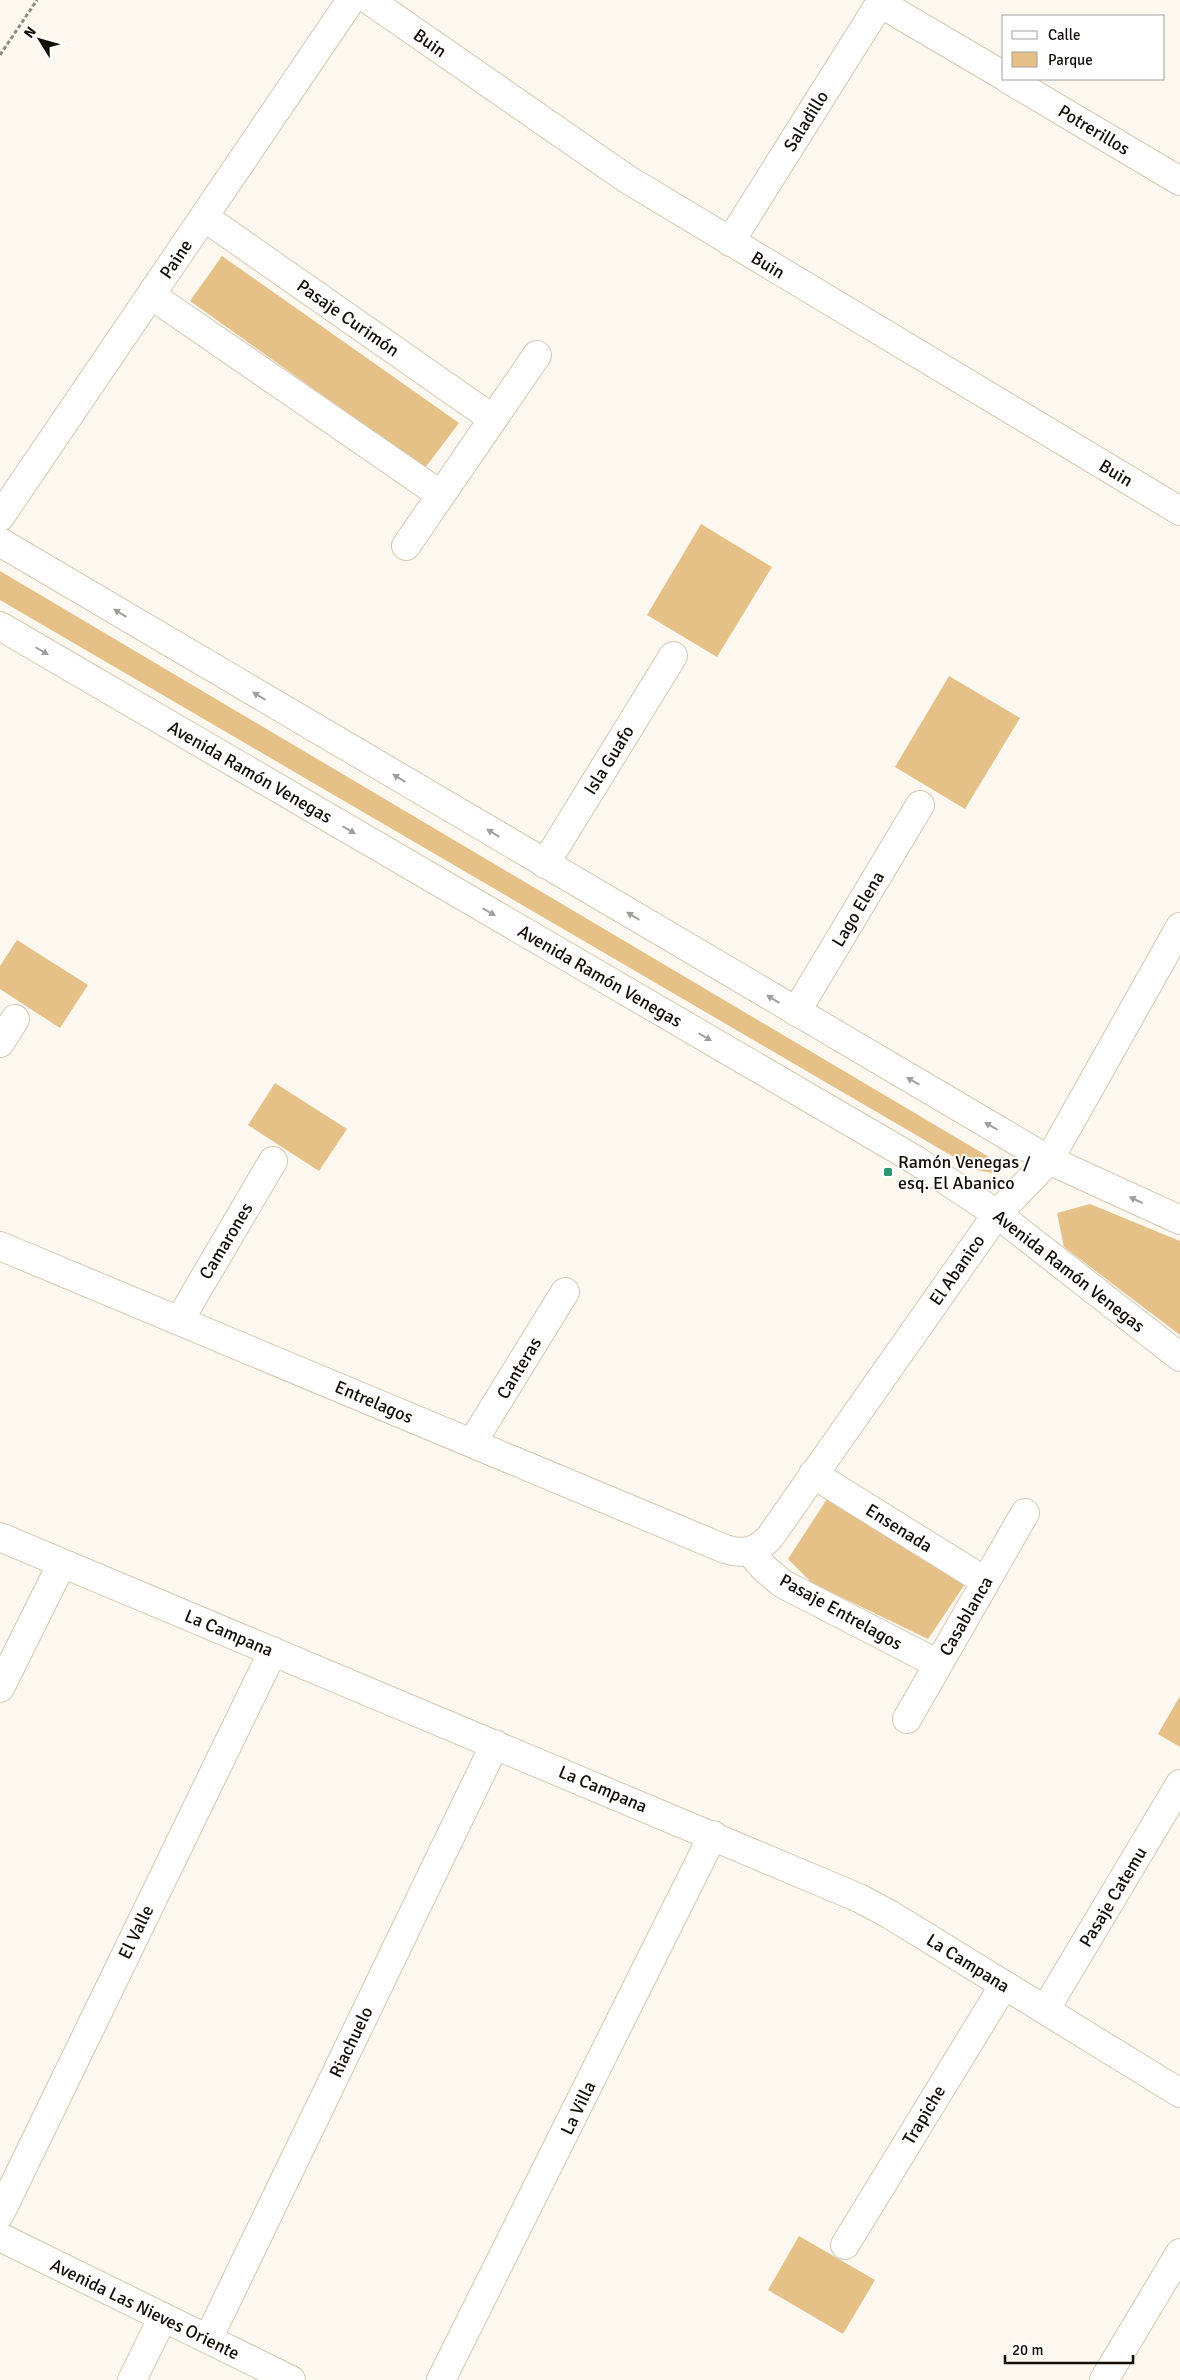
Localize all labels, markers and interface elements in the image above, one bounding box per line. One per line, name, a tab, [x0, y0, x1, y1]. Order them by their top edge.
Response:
north arrow	[15, 15, 65, 65]
legend	[1002, 15, 1165, 80]
text: N	[20, 23, 40, 41]
street label: Buin	[409, 24, 451, 62]
text: Calle	[1048, 26, 1081, 44]
text: Parque	[1048, 51, 1093, 69]
street label: Saladillo	[779, 87, 833, 155]
street label: Potrerillos	[1054, 100, 1134, 160]
street label: Paine	[155, 235, 197, 283]
street label: Buin	[747, 246, 789, 284]
street label: Pasaje Curimón	[293, 275, 403, 361]
street label: Buin	[1095, 454, 1137, 492]
one-way arrow	[113, 608, 126, 617]
one-way arrow	[35, 647, 50, 655]
one-way arrow	[253, 691, 266, 700]
street label: Avenida Ramón Venegas	[164, 716, 336, 828]
street label: Isla Guafo	[579, 721, 639, 799]
one-way arrow	[393, 774, 406, 783]
one-way arrow	[342, 825, 355, 834]
one-way arrow	[487, 829, 500, 838]
street label: Lago Elena	[827, 867, 889, 951]
one-way arrow	[483, 907, 496, 916]
one-way arrow	[626, 912, 641, 920]
street label: Avenida Ramón Venegas	[514, 920, 686, 1032]
one-way arrow	[766, 994, 779, 1003]
one-way arrow	[699, 1033, 712, 1042]
one-way arrow	[907, 1076, 920, 1085]
one-way arrow	[984, 1122, 997, 1131]
place label: Ramón Venegas / esq. El Abanico	[898, 1151, 1031, 1194]
marker: Ramón Venegas / esq. El Abanico	[882, 1166, 894, 1178]
one-way arrow	[1129, 1195, 1143, 1203]
street label: Camarones	[195, 1199, 258, 1283]
street label: Avenida Ramón Venegas	[989, 1205, 1149, 1337]
street label: El Abanico	[925, 1230, 989, 1310]
street label: Canteras	[492, 1333, 546, 1403]
street label: Entrelagos	[332, 1376, 416, 1428]
street label: Ensenada	[862, 1499, 936, 1557]
street label: Pasaje Entrelagos	[776, 1569, 906, 1655]
street label: Casablanca	[934, 1572, 998, 1660]
street label: La Campana	[181, 1604, 277, 1662]
street label: La Campana	[555, 1760, 651, 1818]
street label: Pasaje Catemu	[1074, 1843, 1152, 1951]
street label: El Valle	[114, 1901, 158, 1963]
street label: La Campana	[922, 1929, 1014, 1997]
street label: Riachuelo	[324, 2003, 378, 2081]
street label: La Villa	[556, 2078, 600, 2138]
street label: Trapiche	[898, 2081, 950, 2149]
street label: Avenida Las Nieves Oriente	[47, 2254, 243, 2364]
scale bar	[1005, 2332, 1132, 2364]
text: 20 m	[1012, 2341, 1043, 2359]

